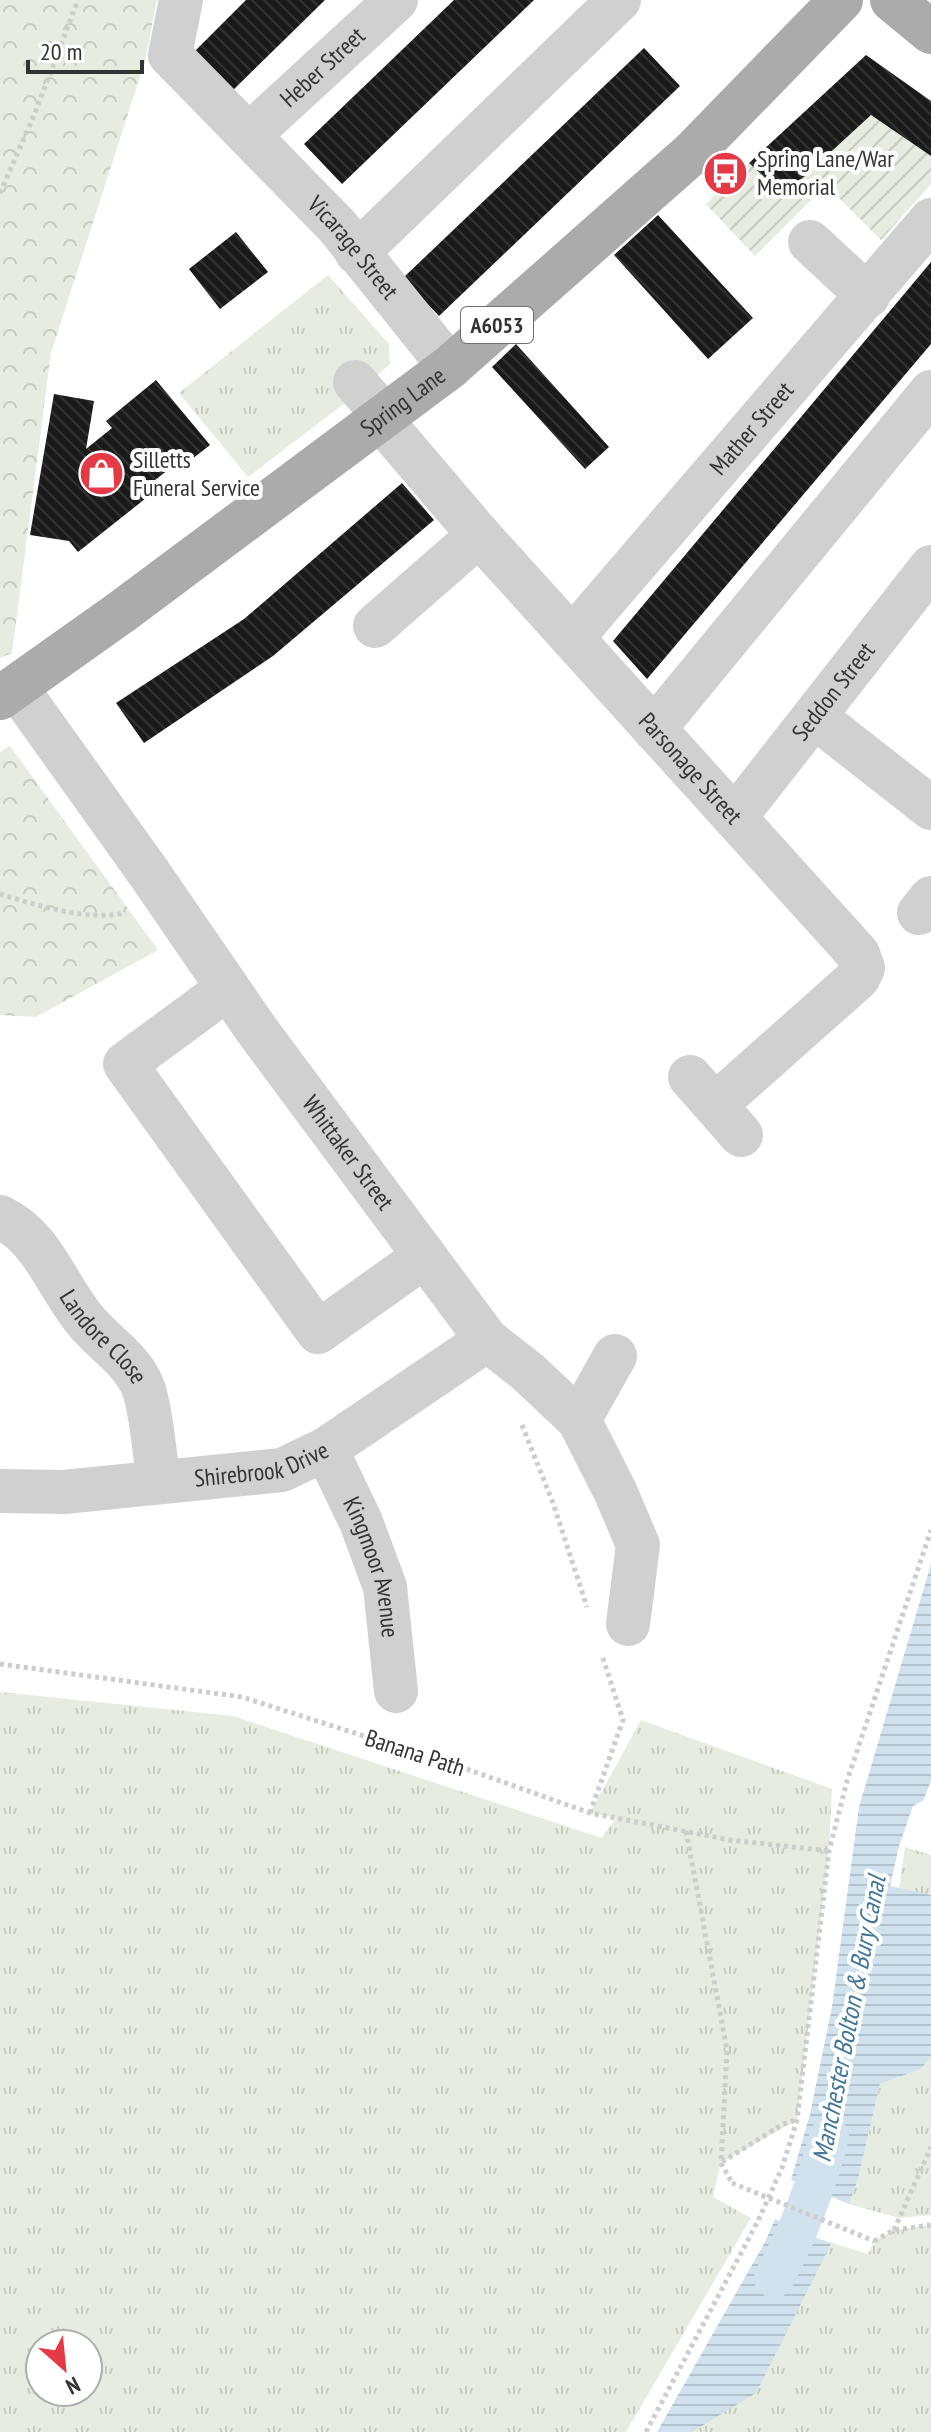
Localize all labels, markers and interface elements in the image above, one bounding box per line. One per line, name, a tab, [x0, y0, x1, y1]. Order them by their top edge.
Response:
street label: Heber Street	[273, 20, 372, 114]
scale bar	[28, 24, 142, 74]
text: 20 m	[40, 36, 82, 67]
place label: Spring Lane/War Memorial	[757, 143, 894, 202]
bus stop icon: Spring Lane/War Memorial	[702, 149, 750, 197]
street label: Vicarage Street	[300, 188, 406, 306]
road number: A6053	[461, 307, 533, 343]
street label: Spring Lane	[354, 360, 451, 443]
street label: Mather Street	[703, 375, 800, 481]
place label: Silletts Funeral Service	[133, 444, 260, 503]
shop icon: Silletts Funeral Service	[78, 450, 126, 498]
street label: Seddon Street	[785, 635, 881, 747]
street label: Parsonage Street	[632, 706, 749, 831]
street label: Whittaker Street	[296, 1089, 401, 1216]
street label: Landore Close	[53, 1284, 154, 1389]
street label: Shirebrook Drive	[193, 1434, 333, 1494]
street label: Kingmoor Avenue	[336, 1492, 406, 1639]
street label: Banana Path	[361, 1722, 469, 1783]
water label: Manchester Bolton & Bury Canal	[805, 1870, 893, 2165]
north arrow	[24, 2328, 104, 2408]
text: N	[61, 2371, 85, 2401]

